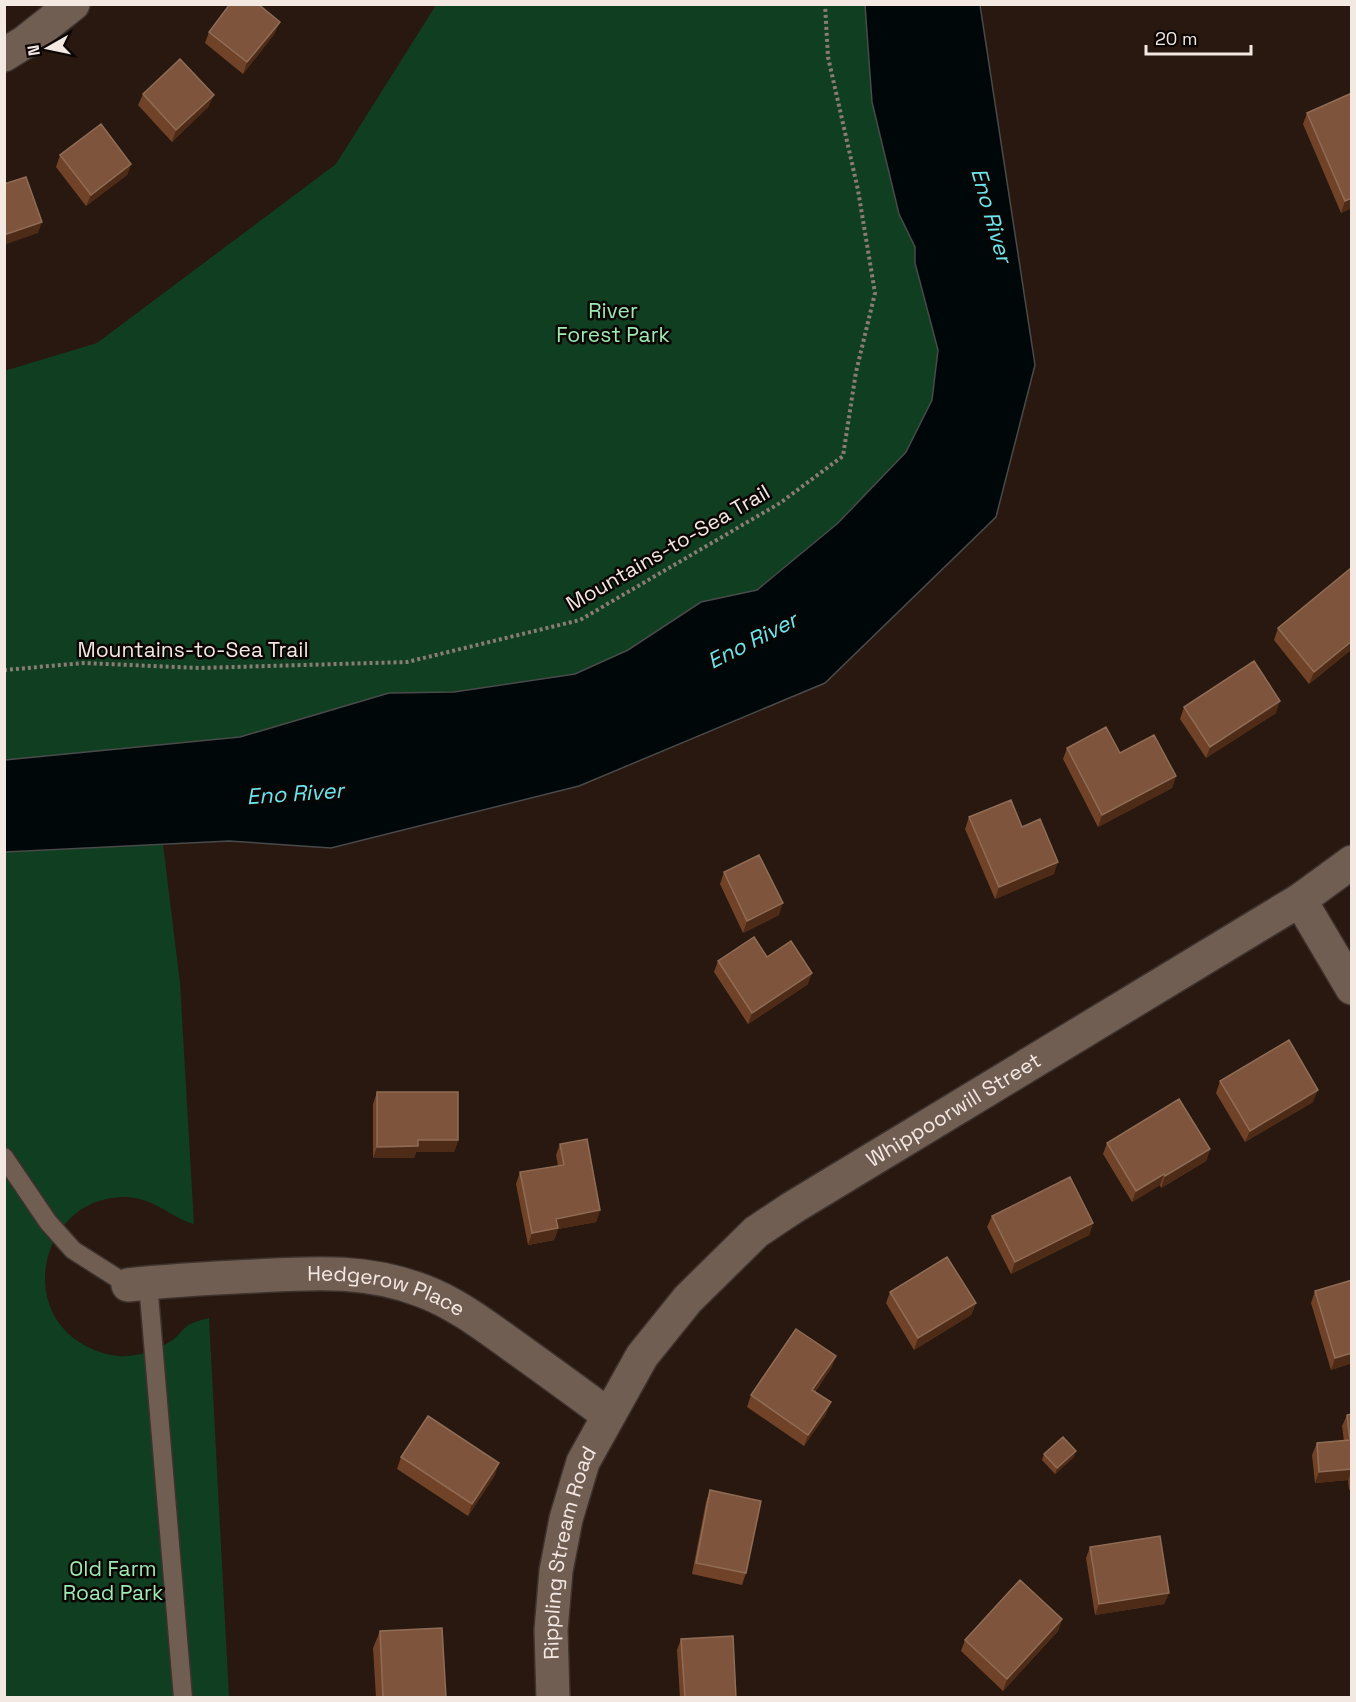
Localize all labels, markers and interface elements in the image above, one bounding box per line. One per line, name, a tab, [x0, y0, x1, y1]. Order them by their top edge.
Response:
north arrow	[18, 18, 78, 78]
scale bar	[1146, 18, 1251, 56]
text: 20 m	[1155, 27, 1198, 50]
text: N	[22, 43, 45, 57]
water label: Eno River	[965, 164, 1020, 268]
park label: River Forest Park	[556, 297, 670, 348]
street label: Mountains-to-Sea Trail	[561, 478, 775, 617]
water label: Eno River	[702, 604, 804, 675]
street label: Mountains-to-Sea Trail	[77, 636, 309, 663]
water label: Eno River	[246, 775, 347, 810]
street label: Whippoorwill Street	[861, 1046, 1046, 1173]
street label: Hedgerow Place	[307, 1260, 470, 1322]
street label: Rippling Stream Road	[537, 1441, 602, 1660]
park label: Old Farm Road Park	[63, 1555, 163, 1606]

